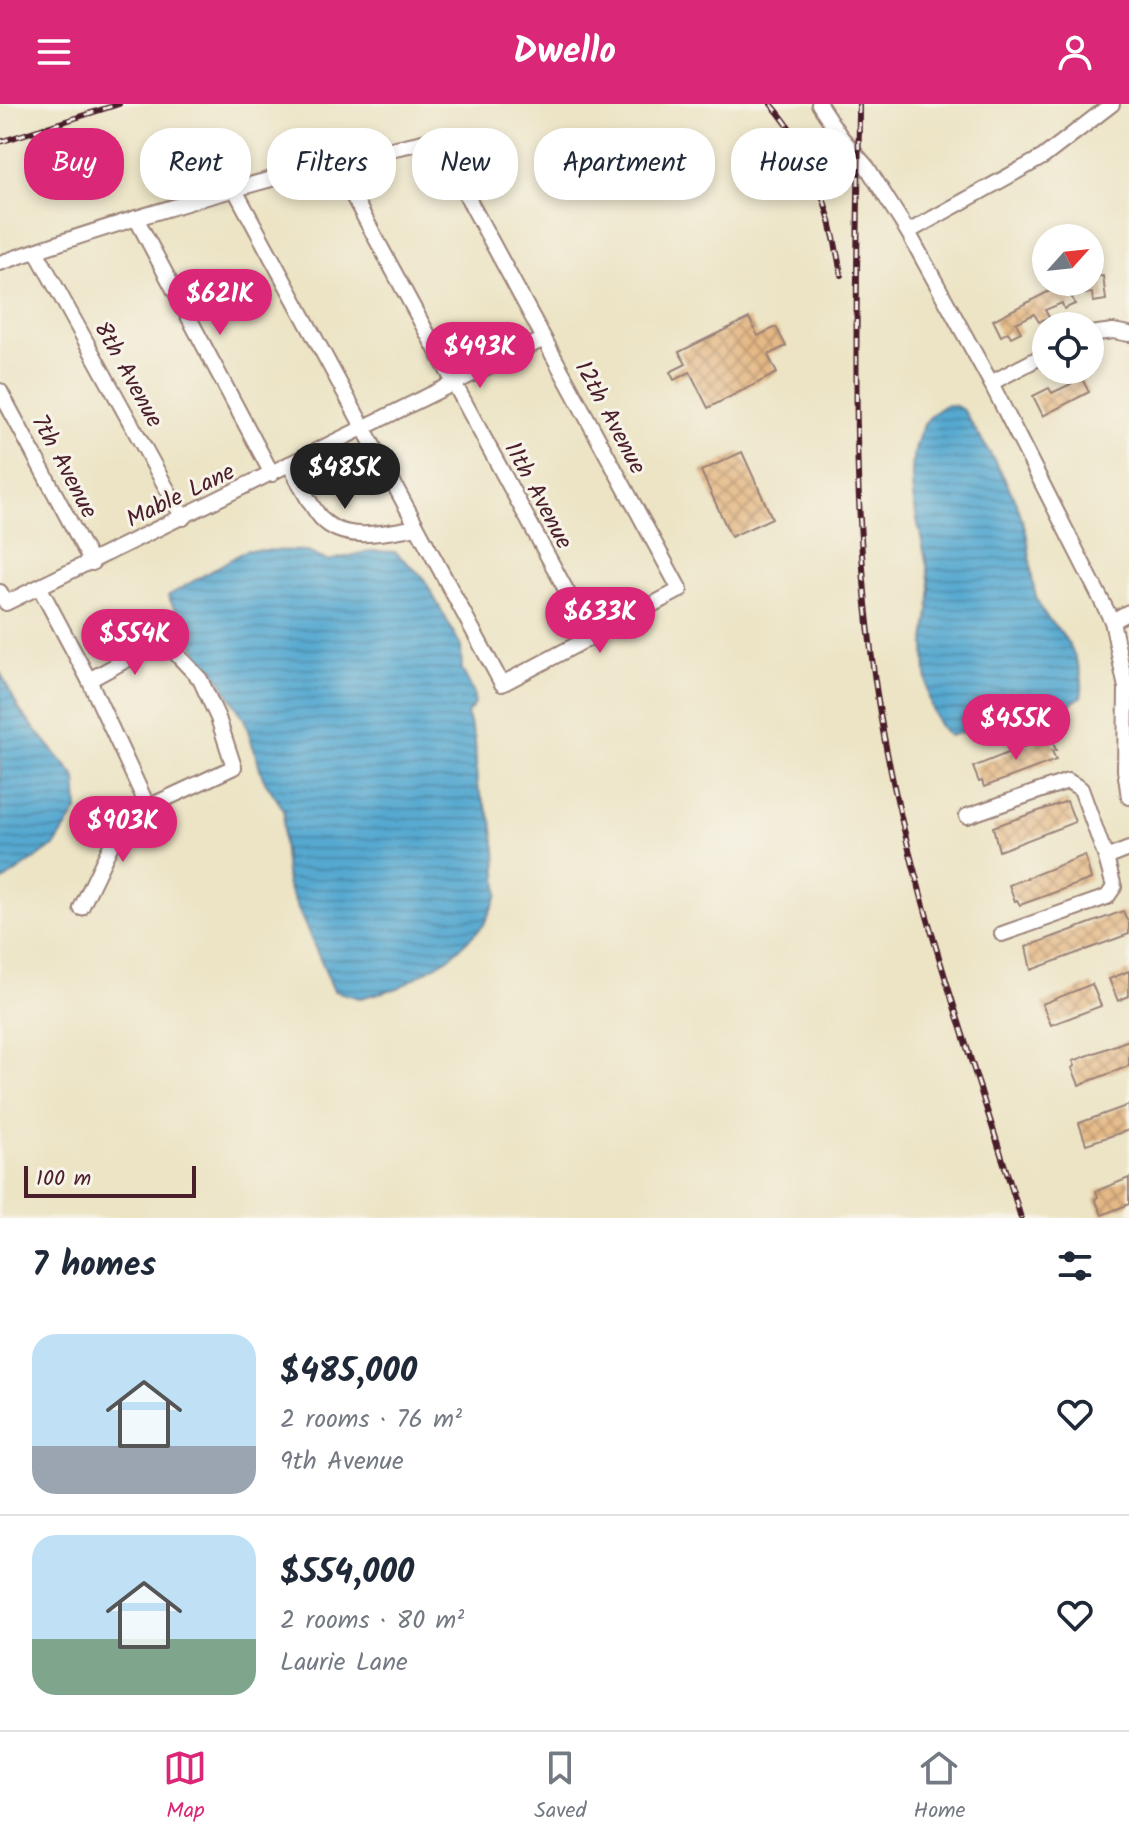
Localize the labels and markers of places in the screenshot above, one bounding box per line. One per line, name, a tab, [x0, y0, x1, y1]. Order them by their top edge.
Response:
pin: $621K	[164, 269, 276, 337]
pin: $493K	[424, 322, 536, 390]
pin: $485K	[289, 443, 401, 511]
pin: $633K	[544, 587, 656, 655]
pin: $554K	[79, 609, 191, 677]
pin: $455K	[960, 694, 1072, 762]
pin: $903K	[67, 796, 179, 864]

